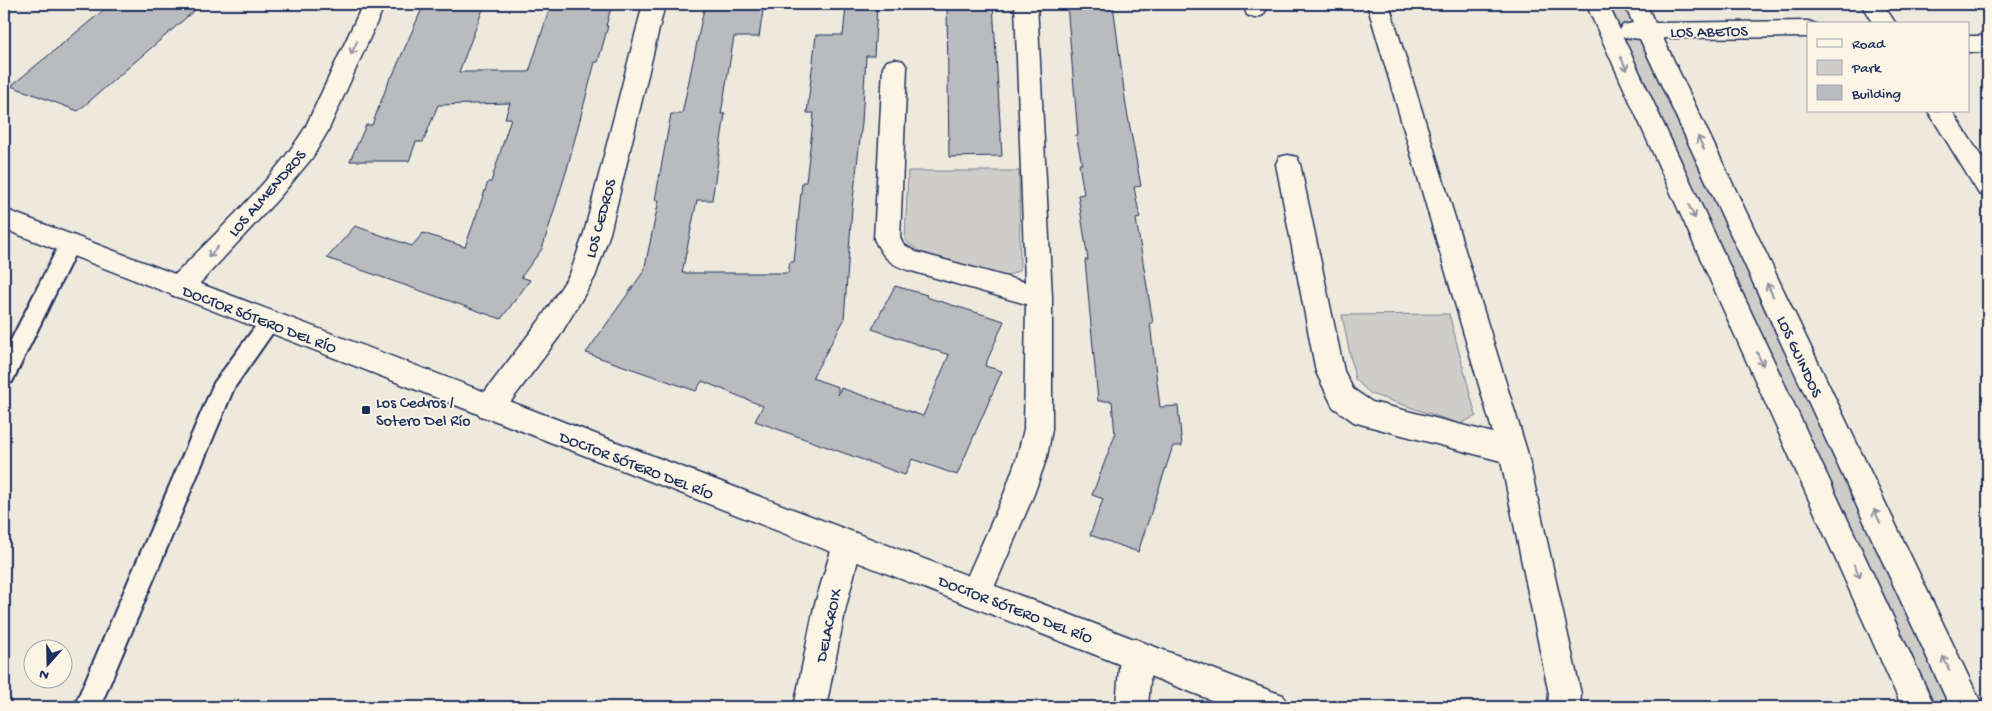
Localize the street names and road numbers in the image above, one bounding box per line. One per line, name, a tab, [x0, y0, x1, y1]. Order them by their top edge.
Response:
street label: LOS ABETOS	[1670, 23, 1749, 44]
street label: LOS ALMENDROS	[226, 146, 312, 242]
street label: LOS CEDROS	[583, 177, 622, 261]
street label: DOCTOR SÓTERO DEL RÍO	[178, 282, 339, 360]
street label: LOS GUINDOS	[1771, 314, 1825, 402]
street label: DOCTOR SÓTERO DEL RÍO	[555, 428, 716, 506]
street label: DOCTOR SÓTERO DEL RÍO	[934, 572, 1095, 650]
street label: DELACROIX	[813, 587, 848, 665]

